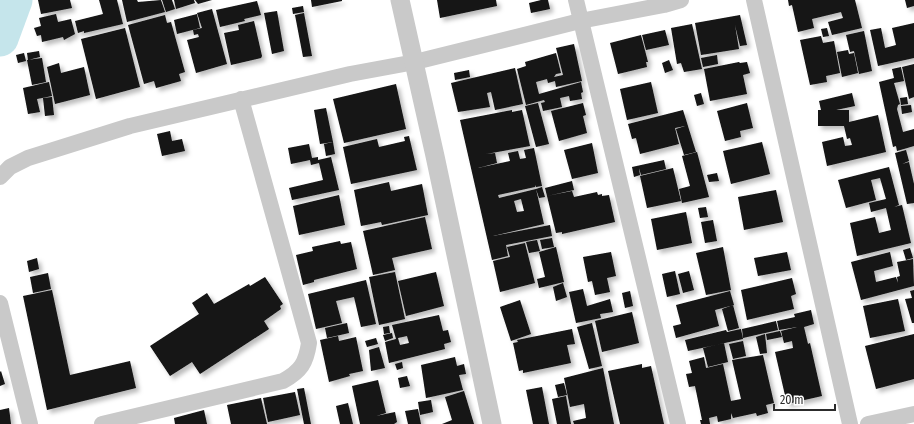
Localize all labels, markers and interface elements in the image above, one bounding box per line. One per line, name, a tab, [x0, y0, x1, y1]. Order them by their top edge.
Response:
scale bar	[774, 386, 835, 412]
text: 20 m	[780, 393, 804, 407]

